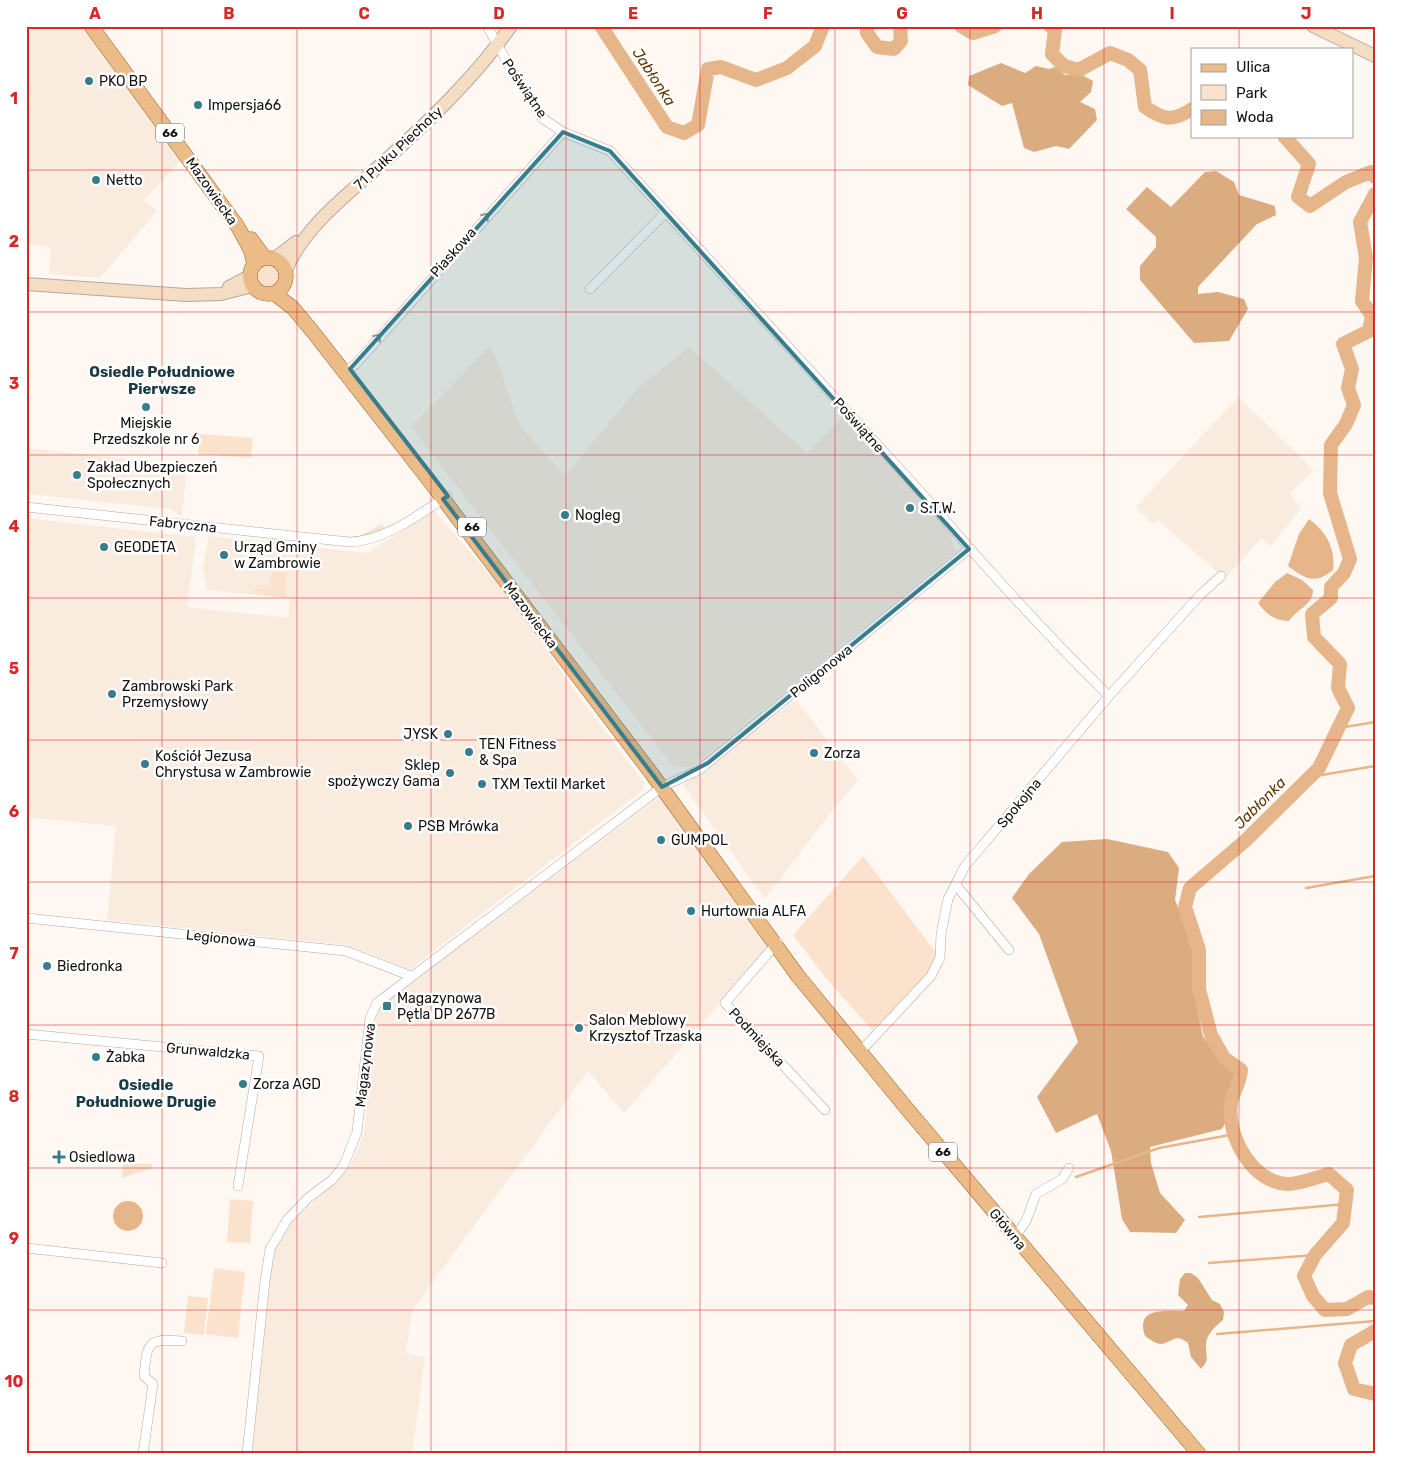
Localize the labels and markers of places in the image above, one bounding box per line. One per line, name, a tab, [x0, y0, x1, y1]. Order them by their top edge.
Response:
place label: PKO BP	[99, 73, 147, 90]
marker: PKO BP	[83, 75, 95, 87]
place label: Impersja66	[208, 97, 281, 114]
marker: Impersja66	[192, 99, 204, 111]
place label: Netto	[106, 172, 143, 189]
marker: Netto	[90, 174, 102, 186]
marker: Miejskie Przedszkole nr 6	[140, 401, 152, 413]
place label: Miejskie Przedszkole nr 6	[93, 415, 199, 448]
place label: Zakład Ubezpieczeń Społecznych	[87, 459, 217, 492]
marker: Zakład Ubezpieczeń Społecznych	[71, 469, 83, 481]
place label: S.T.W.	[920, 500, 956, 517]
marker: S.T.W.	[904, 502, 916, 514]
place label: Nogleg	[575, 507, 621, 524]
marker: Nogleg	[559, 509, 571, 521]
place label: GEODETA	[114, 539, 177, 556]
place label: Urząd Gminy w Zambrowie	[234, 539, 321, 572]
marker: GEODETA	[98, 541, 110, 553]
marker: Urząd Gminy w Zambrowie	[218, 549, 230, 561]
place label: Zambrowski Park Przemysłowy	[122, 678, 234, 711]
marker: Zambrowski Park Przemysłowy	[106, 688, 118, 700]
place label: JYSK	[403, 726, 439, 743]
marker: JYSK	[442, 728, 454, 740]
place label: TEN Fitness & Spa	[479, 736, 556, 769]
place label: Zorza	[824, 745, 860, 762]
marker: TEN Fitness & Spa	[463, 746, 475, 758]
marker: Zorza	[808, 747, 820, 759]
place label: Kościół Jezusa Chrystusa w Zambrowie	[155, 748, 312, 781]
place label: Sklep spożywczy Gama	[328, 757, 440, 790]
marker: Kościół Jezusa Chrystusa w Zambrowie	[139, 758, 151, 770]
marker: Sklep spożywczy Gama	[444, 767, 456, 779]
place label: TXM Textil Market	[492, 776, 606, 793]
marker: TXM Textil Market	[476, 778, 488, 790]
place label: PSB Mrówka	[418, 818, 499, 835]
marker: PSB Mrówka	[402, 820, 414, 832]
place label: GUMPOL	[671, 832, 728, 849]
marker: GUMPOL	[655, 834, 667, 846]
place label: Hurtownia ALFA	[701, 903, 807, 920]
marker: Hurtownia ALFA	[685, 905, 697, 917]
place label: Biedronka	[57, 958, 122, 975]
marker: Biedronka	[41, 960, 53, 972]
place label: Magazynowa Pętla DP 2677B	[397, 990, 495, 1023]
marker: Magazynowa Pętla DP 2677B	[381, 1000, 393, 1012]
place label: Salon Meblowy Krzysztof Trzaska	[589, 1012, 702, 1045]
marker: Salon Meblowy Krzysztof Trzaska	[573, 1022, 585, 1034]
place label: Żabka	[106, 1049, 145, 1066]
marker: Żabka	[90, 1051, 102, 1063]
place label: Zorza AGD	[253, 1076, 321, 1093]
marker: Zorza AGD	[237, 1078, 249, 1090]
place label: Osiedlowa	[69, 1149, 135, 1166]
marker: Osiedlowa	[53, 1151, 65, 1163]

